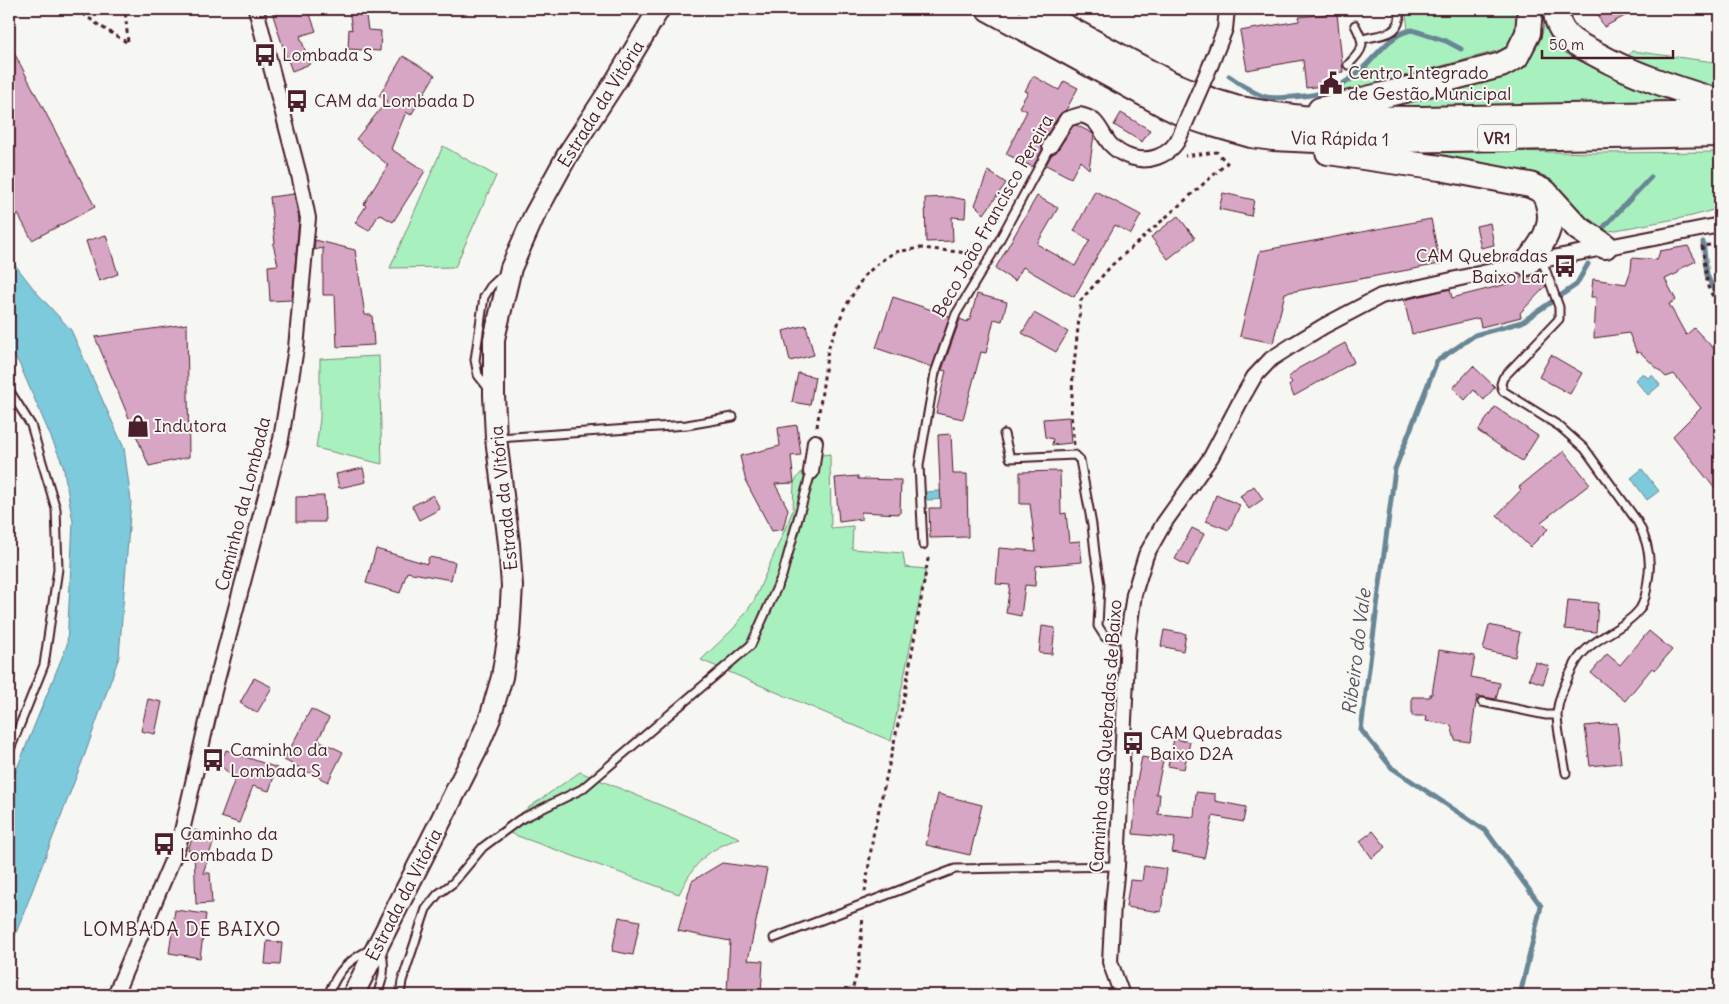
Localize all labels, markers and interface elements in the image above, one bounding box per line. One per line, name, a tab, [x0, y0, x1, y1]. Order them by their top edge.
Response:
scale bar	[1542, 28, 1673, 60]
text: 50 m	[1549, 35, 1584, 54]
street label: Estrada da Vitória	[552, 36, 649, 172]
bus stop icon: Lombada S	[252, 42, 278, 68]
place label: Lombada S	[282, 43, 373, 66]
place label: Centro Integrado de Gestão Municipal	[1348, 61, 1511, 105]
public building icon: Centro Integrado de Gestão Municipal	[1318, 70, 1344, 96]
bus stop icon: CAM da Lombada D	[284, 88, 310, 114]
place label: CAM da Lombada D	[314, 89, 475, 112]
street label: Beco João Francisco Pereira	[927, 110, 1058, 321]
road number: VR1	[1478, 125, 1516, 152]
street label: Via Rápida 1	[1291, 126, 1389, 151]
place label: CAM Quebradas Baixo Lar	[1416, 244, 1549, 288]
bus stop icon: CAM Quebradas Baixo Lar	[1552, 253, 1578, 279]
shop icon: Indutora	[125, 413, 151, 439]
place label: Indutora	[154, 414, 227, 437]
street label: Caminho da Lombada	[210, 414, 275, 593]
street label: Estrada da Vitória	[484, 424, 523, 572]
water label: Ribeiro do Vale	[1336, 586, 1376, 716]
street label: Caminho das Quebradas de Baixo	[1084, 599, 1127, 873]
place label: CAM Quebradas Baixo D2A	[1150, 721, 1282, 765]
bus stop icon: CAM Quebradas Baixo D2A	[1120, 730, 1146, 756]
place label: Caminho da Lombada S	[230, 738, 328, 782]
bus stop icon: Caminho da Lombada S	[200, 747, 226, 773]
place label: Caminho da Lombada D	[180, 822, 278, 866]
street label: Estrada da Vitória	[360, 825, 447, 965]
bus stop icon: Caminho da Lombada D	[151, 831, 177, 857]
district label: LOMBADA DE BAIXO	[83, 917, 281, 941]

